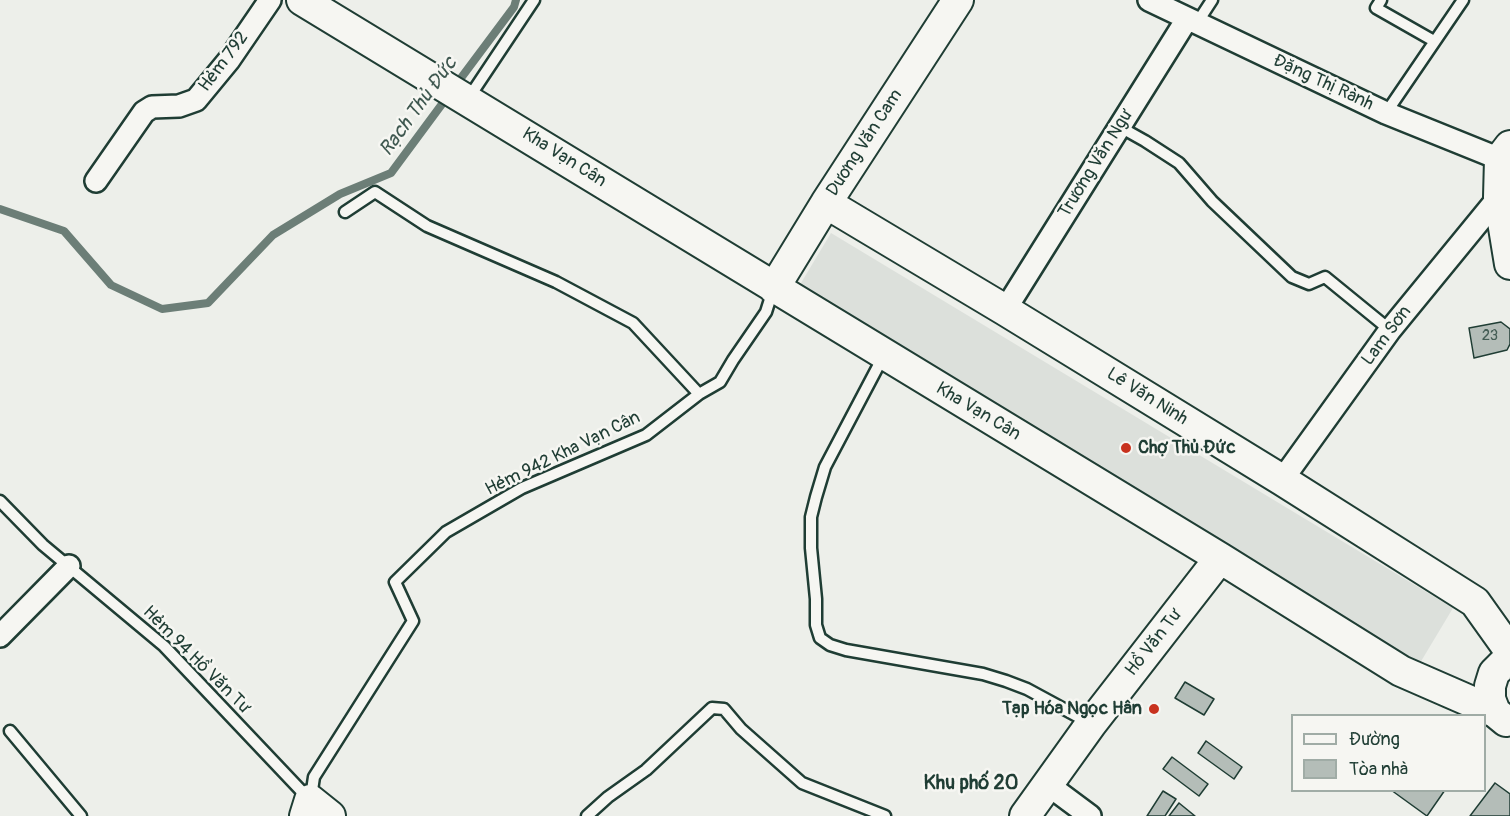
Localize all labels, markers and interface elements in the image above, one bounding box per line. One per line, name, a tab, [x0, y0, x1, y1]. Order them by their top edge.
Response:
street label: Hẻm 792	[194, 28, 254, 96]
street label: Đặng Thị Rành	[1269, 50, 1377, 116]
water label: Rạch Thủ Đức	[375, 53, 463, 161]
street label: Dương Văn Cam	[822, 85, 908, 201]
street label: Trương Văn Ngư	[1054, 106, 1138, 222]
street label: Kha Vạn Cân	[518, 124, 610, 192]
street label: Lam Sơn	[1358, 302, 1416, 370]
house number: 23	[1482, 327, 1498, 345]
street label: Lê Văn Ninh	[1102, 364, 1192, 430]
street label: Kha Vạn Cân	[932, 378, 1024, 446]
street label: Hẻm 942 Kha Vạn Cân	[482, 407, 644, 501]
place label: Chợ Thủ Đức	[1138, 437, 1236, 459]
marker: Chợ Thủ Đức	[1119, 441, 1133, 455]
street label: Hẻm 94 Hồ Văn Tư	[138, 602, 254, 718]
street label: Hồ Văn Tư	[1121, 605, 1187, 681]
place label: Tạp Hóa Ngọc Hân	[1002, 698, 1142, 720]
marker: Tạp Hóa Ngọc Hân	[1147, 702, 1161, 716]
legend	[1291, 714, 1486, 792]
text: Đường	[1349, 728, 1400, 751]
text: Tòa nhà	[1349, 758, 1408, 781]
district label: Khu phố 20	[924, 772, 1018, 796]

